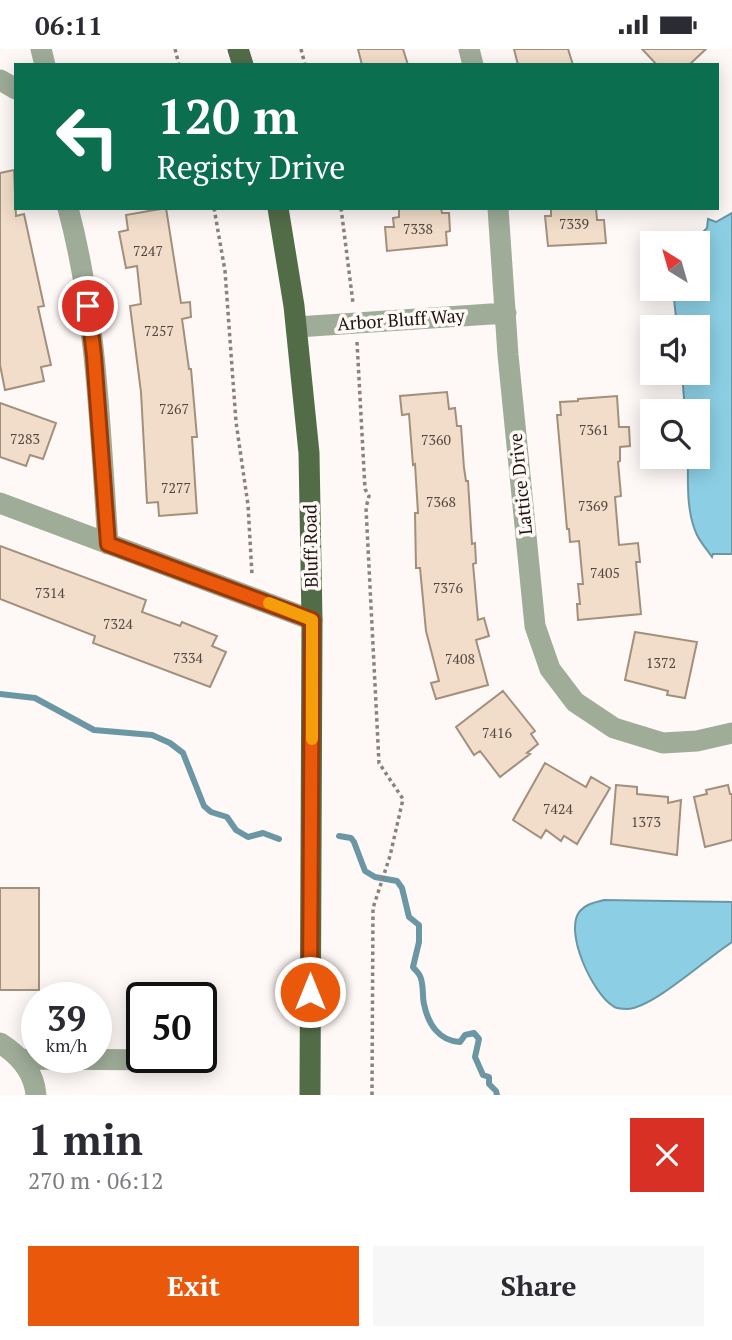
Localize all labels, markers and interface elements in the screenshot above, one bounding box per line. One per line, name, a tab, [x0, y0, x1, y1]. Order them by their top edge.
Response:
text: 06:11	[35, 8, 103, 42]
text: 120 m	[157, 83, 299, 148]
icon: left	[42, 91, 133, 182]
text: Registy Drive	[157, 146, 345, 188]
house number: 7339	[559, 214, 589, 233]
house number: 7338	[403, 219, 433, 238]
north arrow	[640, 231, 710, 301]
map controls	[640, 231, 710, 469]
house number: 7247	[133, 241, 163, 260]
pin	[58, 276, 118, 336]
icon: arrive	[69, 287, 107, 325]
street label: Arbor Bluff Way	[336, 303, 466, 335]
button: sound	[640, 315, 710, 385]
house number: 7257	[144, 321, 174, 340]
house number: 7267	[159, 399, 189, 418]
button: search	[640, 399, 710, 469]
house number: 7361	[579, 420, 609, 439]
house number: 7283	[10, 429, 40, 448]
house number: 7360	[421, 430, 451, 449]
street label: Lattice Drive	[503, 432, 537, 536]
house number: 7277	[161, 478, 191, 497]
house number: 7368	[426, 492, 456, 511]
house number: 7369	[578, 496, 608, 515]
street label: Bluff Road	[297, 504, 323, 588]
house number: 7405	[590, 563, 620, 582]
house number: 7376	[433, 578, 463, 597]
house number: 7314	[35, 583, 65, 602]
house number: 7324	[103, 614, 133, 633]
house number: 7334	[173, 648, 203, 667]
house number: 7408	[445, 649, 475, 668]
house number: 1372	[646, 653, 676, 672]
house number: 7416	[482, 723, 512, 742]
house number: 7424	[543, 799, 573, 818]
house number: 1373	[631, 812, 661, 831]
position arrow	[273, 955, 347, 1029]
speed limit sign: 50	[126, 982, 217, 1073]
text: 39	[47, 995, 86, 1041]
text: km/h	[46, 1033, 87, 1057]
text: 1 min	[28, 1111, 143, 1167]
button: close	[630, 1118, 704, 1192]
text: 270 m · 06:12	[28, 1165, 163, 1196]
button: Exit	[28, 1246, 359, 1326]
button: Share	[373, 1246, 704, 1326]

